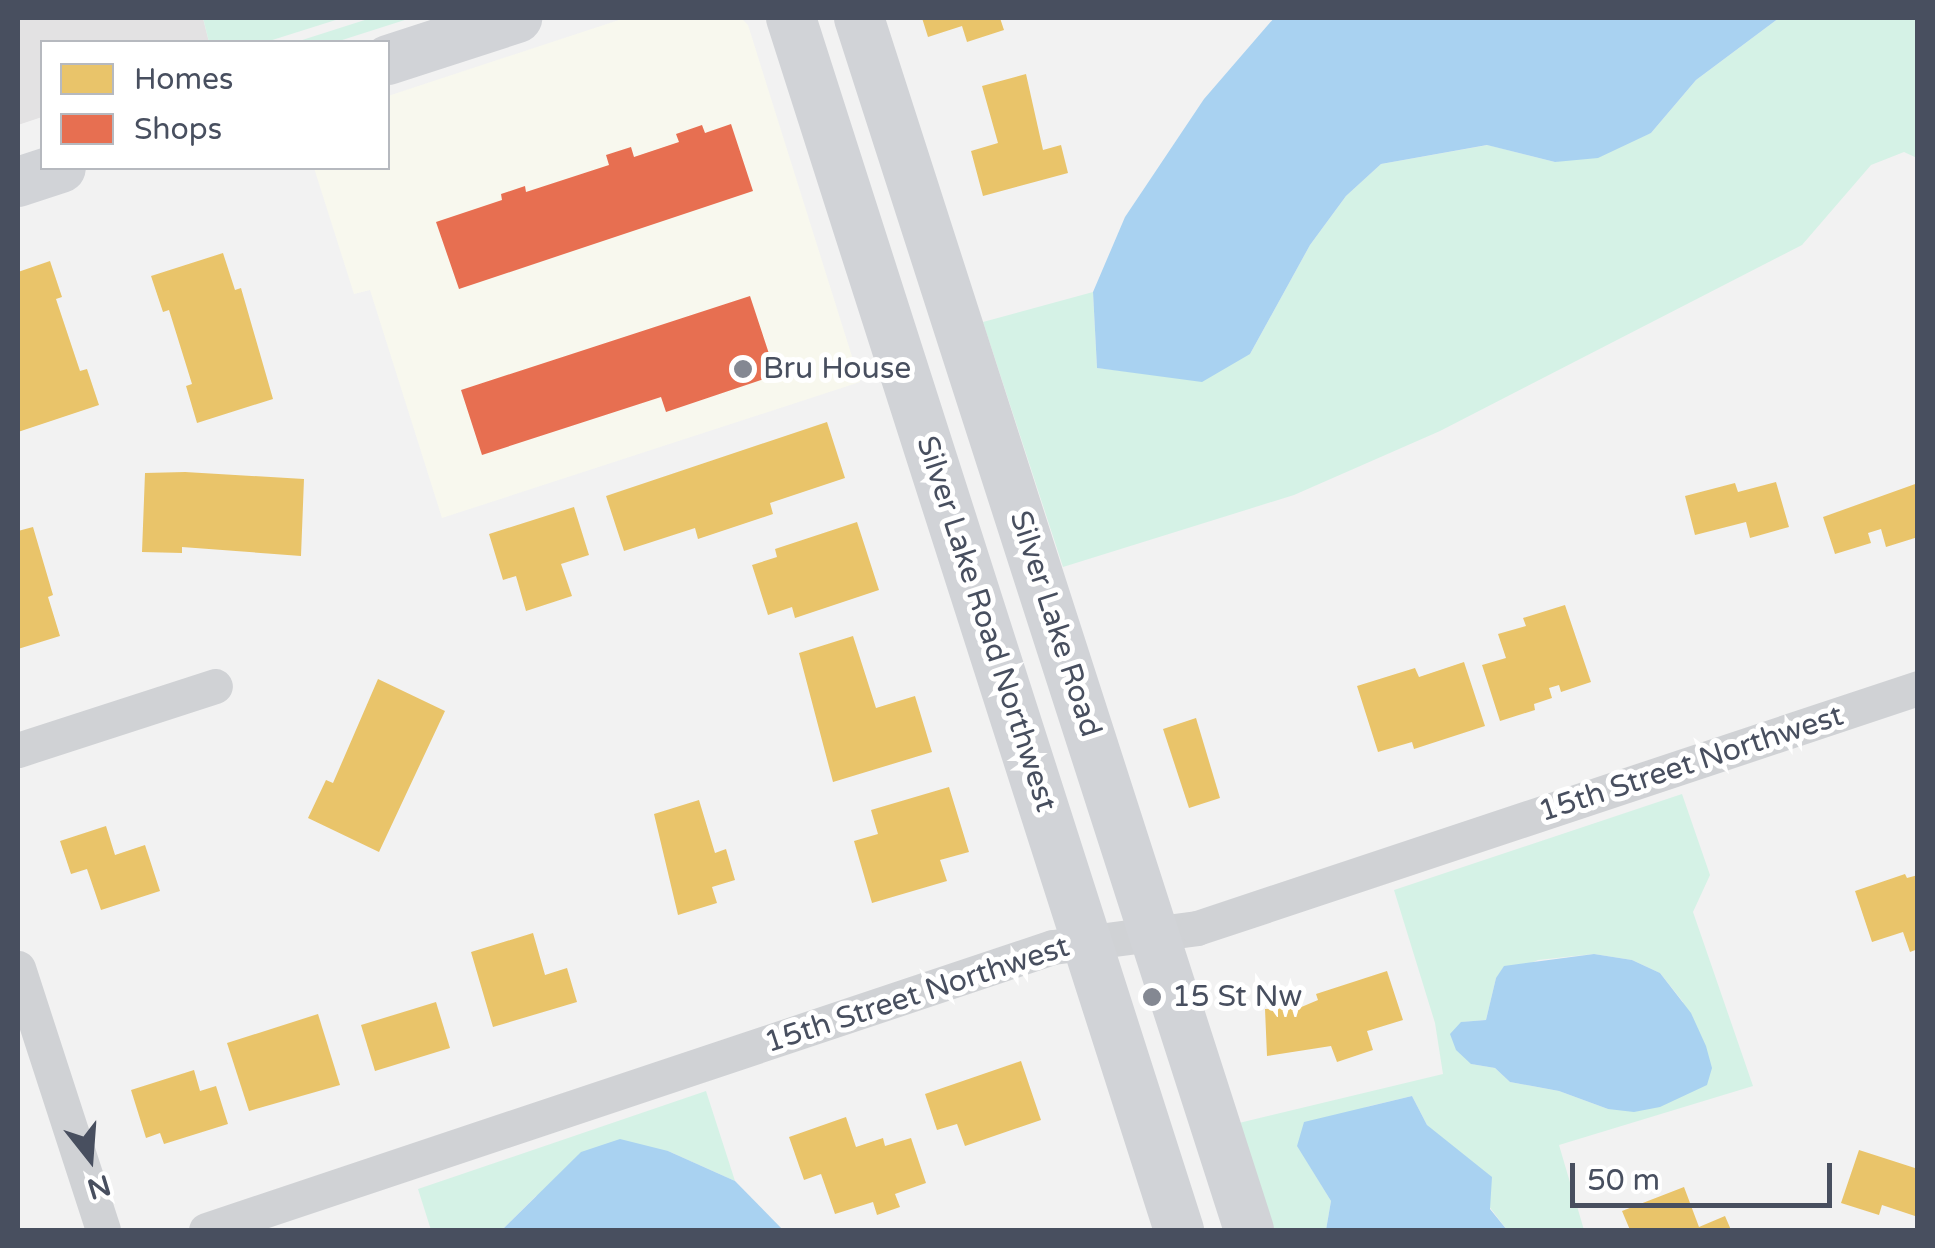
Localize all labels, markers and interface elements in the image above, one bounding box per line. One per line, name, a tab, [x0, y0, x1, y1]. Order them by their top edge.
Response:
legend	[40, 40, 390, 170]
text: Homes	[134, 61, 233, 98]
text: Shops	[134, 111, 222, 148]
place label: Bru House	[763, 351, 911, 387]
marker: Bru House	[732, 358, 754, 380]
street label: Silver Lake Road Northwest	[908, 432, 1064, 816]
street label: Silver Lake Road	[1001, 506, 1109, 742]
street label: 15th Street Northwest	[1534, 698, 1848, 830]
street label: 15th Street Northwest	[760, 929, 1074, 1061]
place label: 15 St Nw	[1172, 979, 1302, 1015]
marker: 15 St Nw	[1141, 986, 1163, 1008]
north arrow	[40, 1108, 140, 1208]
scale bar	[1575, 1143, 1838, 1205]
text: 50 m	[1587, 1162, 1660, 1199]
text: N	[83, 1167, 114, 1206]

